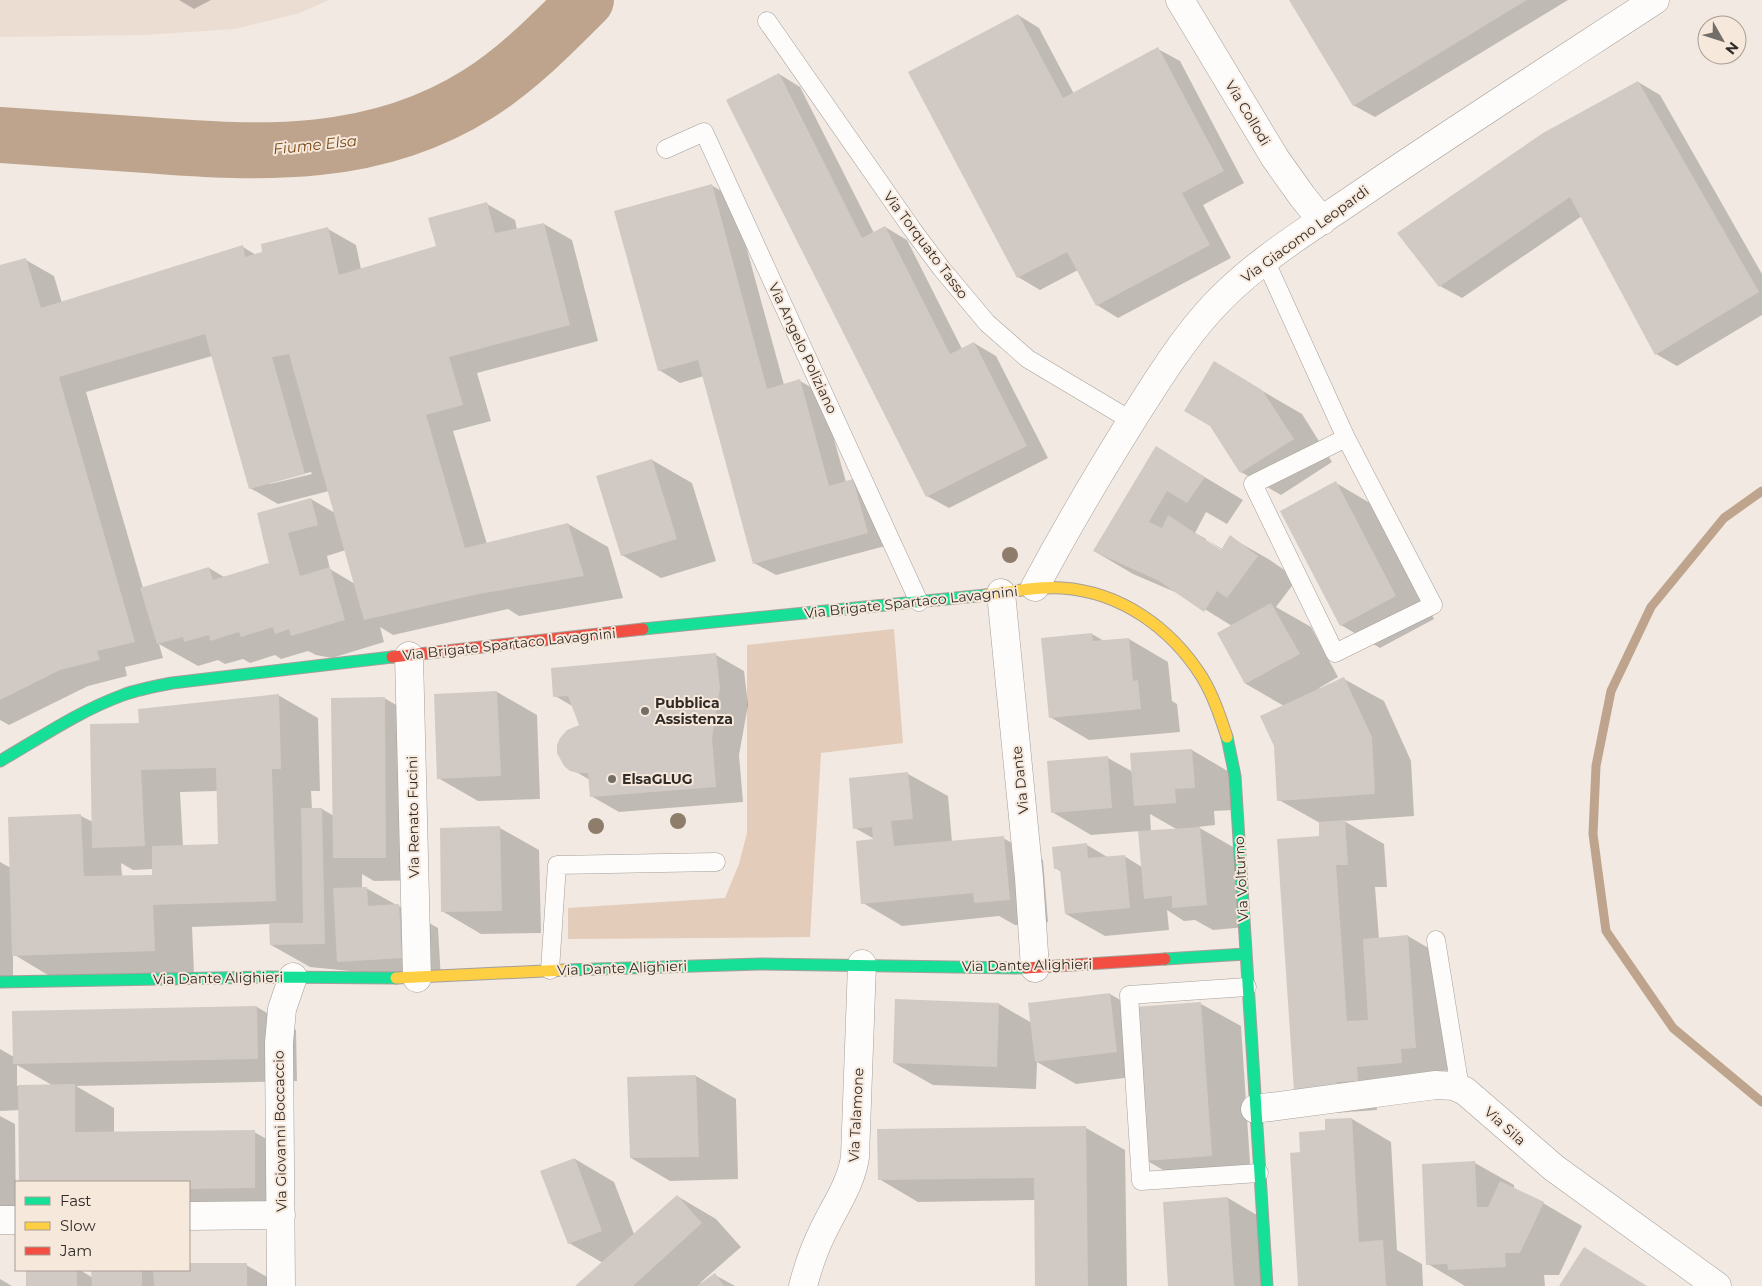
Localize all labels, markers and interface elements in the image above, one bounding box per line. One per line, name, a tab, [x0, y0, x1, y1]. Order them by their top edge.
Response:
north arrow	[1697, 15, 1747, 65]
text: N	[1722, 38, 1743, 58]
street label: Via Collodi	[1221, 77, 1275, 149]
water label: Fiume Elsa	[272, 131, 358, 158]
street label: Via Giacomo Leopardi	[1238, 182, 1372, 286]
street label: Via Torquato Tasso	[880, 188, 972, 303]
street label: Via Angelo Poliziano	[765, 280, 841, 417]
street label: Via Brigate Spartaco Lavagnini	[803, 582, 1019, 622]
street label: Via Brigate Spartaco Lavagnini	[401, 624, 617, 664]
place label: Pubblica Assistenza	[654, 694, 733, 728]
marker: Pubblica Assistenza	[639, 705, 651, 717]
street label: Via Dante	[1007, 745, 1033, 815]
street label: Via Renato Fucini	[403, 756, 423, 878]
place label: ElsaGLUG	[622, 770, 693, 788]
marker: ElsaGLUG	[606, 773, 618, 785]
street label: Via Volturno	[1230, 836, 1252, 922]
street label: Via Dante Alighieri	[962, 955, 1092, 975]
street label: Via Dante Alighieri	[557, 957, 687, 979]
street label: Via Dante Alighieri	[153, 968, 283, 988]
street label: Via Giovanni Boccaccio	[270, 1050, 290, 1212]
street label: Via Talamone	[845, 1067, 867, 1163]
street label: Via Sila	[1481, 1103, 1529, 1149]
legend	[15, 1181, 190, 1271]
text: Fast	[60, 1191, 91, 1210]
text: Slow	[60, 1216, 96, 1235]
text: Jam	[59, 1241, 92, 1260]

